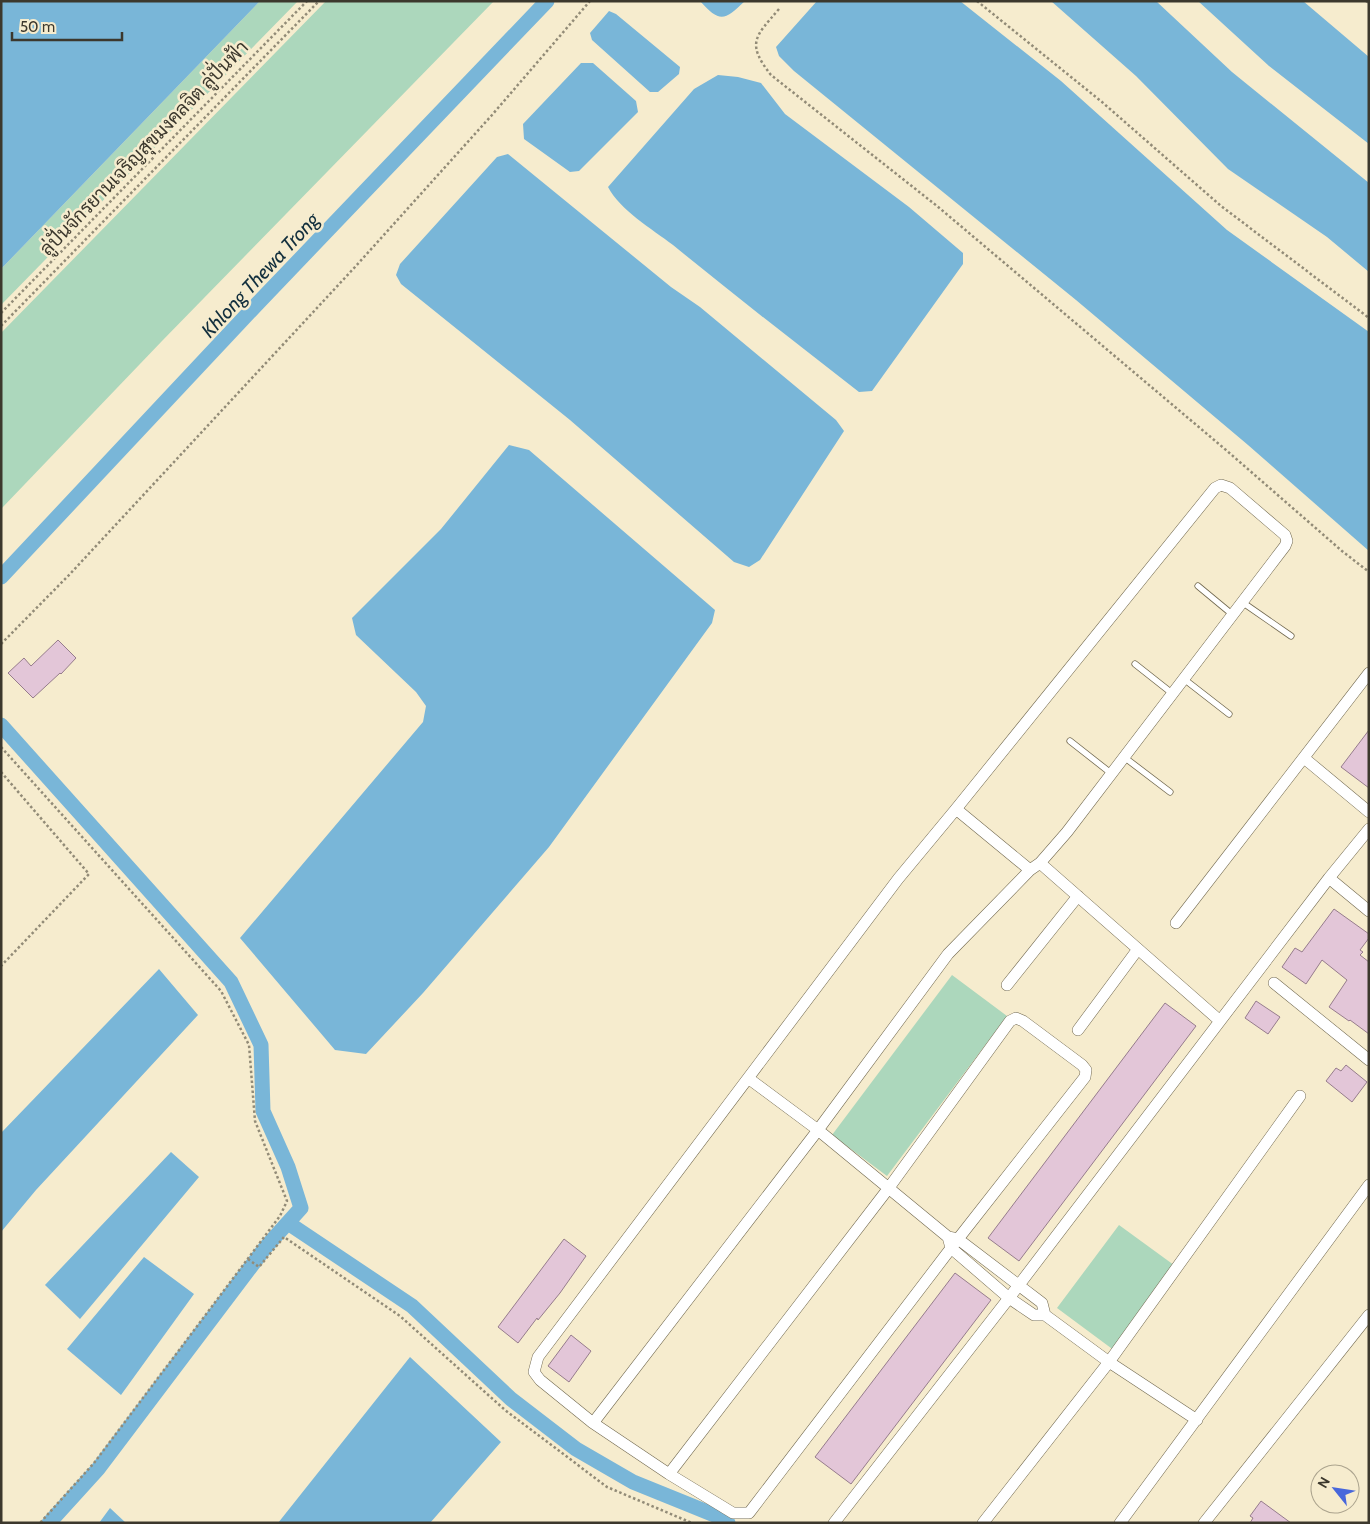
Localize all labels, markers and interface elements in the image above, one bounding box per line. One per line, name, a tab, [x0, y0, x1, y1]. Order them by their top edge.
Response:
scale bar	[12, 10, 122, 42]
text: 50 m	[20, 18, 55, 36]
street label: ลู่ปั่นจักรยานเจริญสุขมงคลจิต ลู่ปั่นฟ้า	[31, 32, 254, 262]
water label: Khlong Thewa Trong	[196, 207, 324, 342]
north arrow	[1310, 1464, 1360, 1514]
text: N	[1313, 1474, 1334, 1491]

